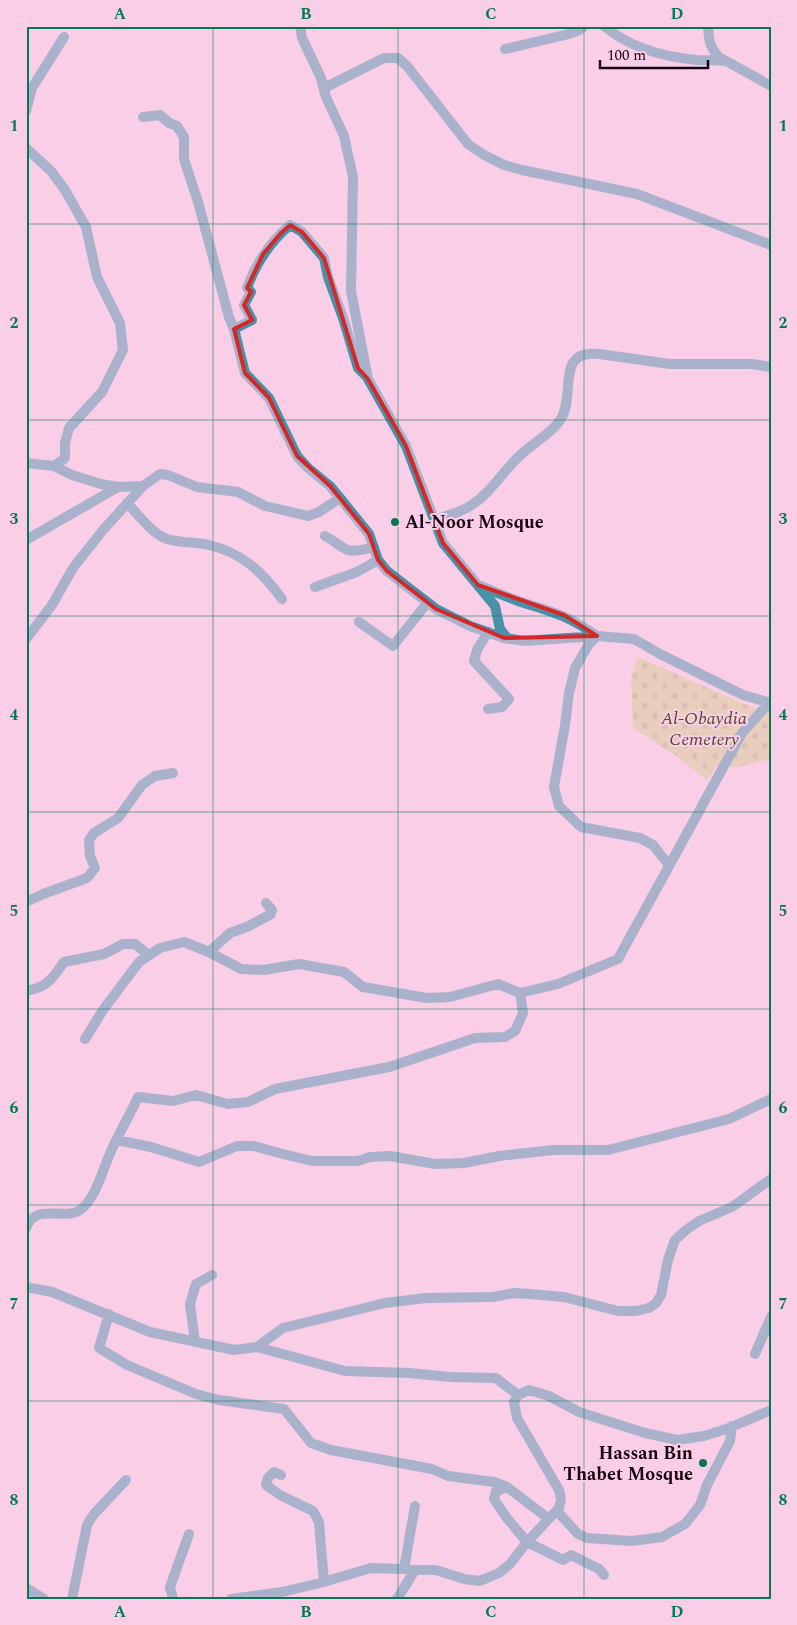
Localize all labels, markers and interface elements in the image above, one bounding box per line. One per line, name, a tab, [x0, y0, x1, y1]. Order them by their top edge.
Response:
text: A	[114, 2, 127, 26]
text: B	[300, 2, 312, 26]
text: C	[485, 2, 497, 26]
text: D	[671, 2, 684, 26]
scale bar	[600, 38, 707, 70]
text: 100 m	[607, 44, 646, 67]
text: 1	[10, 114, 18, 138]
text: 1	[779, 114, 787, 138]
text: 2	[10, 311, 19, 335]
text: 2	[779, 311, 788, 335]
text: 3	[10, 507, 19, 531]
text: 3	[779, 507, 788, 531]
place label: Al-Noor Mosque	[405, 509, 544, 536]
marker: Al-Noor Mosque	[389, 516, 401, 528]
text: 4	[10, 703, 19, 727]
text: 4	[779, 703, 788, 727]
park label: Al-Obaydia Cemetery	[660, 705, 747, 753]
text: 5	[10, 899, 18, 923]
text: 5	[779, 899, 787, 923]
text: 6	[10, 1096, 19, 1120]
text: 6	[779, 1096, 788, 1120]
text: 7	[10, 1292, 19, 1316]
text: 7	[779, 1292, 788, 1316]
place label: Hassan Bin Thabet Mosque	[563, 1440, 693, 1488]
marker: Hassan Bin Thabet Mosque	[697, 1457, 709, 1469]
text: 8	[10, 1488, 19, 1512]
text: 8	[779, 1488, 788, 1512]
text: A	[114, 1600, 127, 1624]
text: B	[300, 1600, 312, 1624]
text: C	[485, 1600, 497, 1624]
text: D	[671, 1600, 684, 1624]

